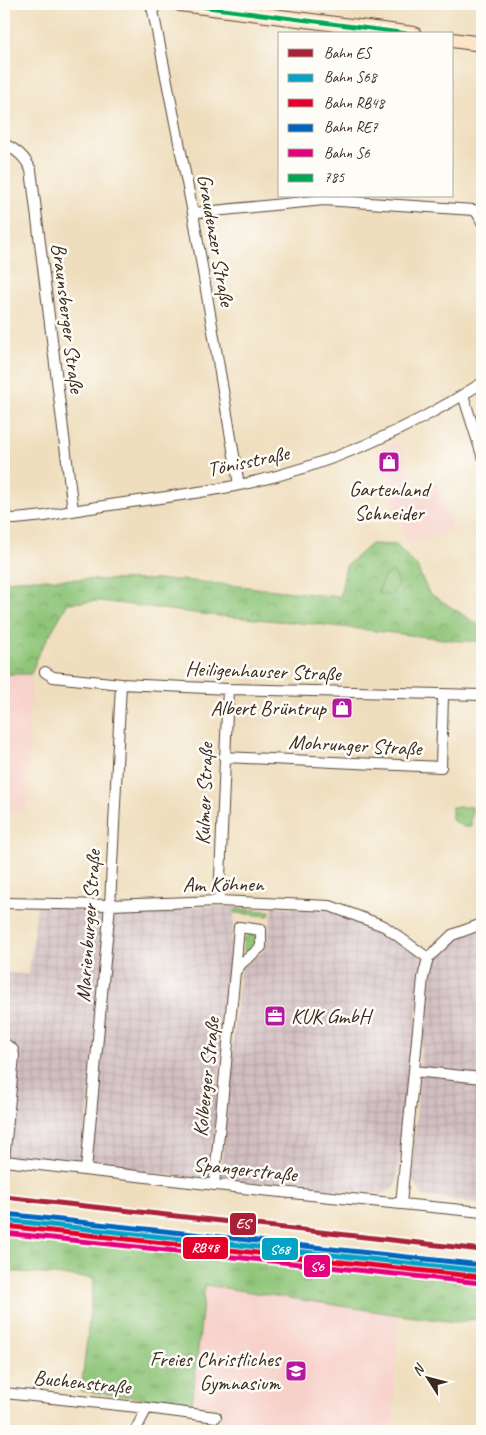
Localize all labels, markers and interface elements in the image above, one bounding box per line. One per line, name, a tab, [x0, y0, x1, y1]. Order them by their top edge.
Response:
legend	[278, 32, 454, 198]
text: Bahn ES	[324, 44, 372, 63]
text: Bahn S68	[324, 68, 378, 87]
text: Bahn RB48	[324, 94, 386, 113]
text: Bahn RE7	[324, 118, 379, 137]
text: Bahn S6	[324, 144, 371, 163]
text: 785	[324, 168, 346, 187]
street label: Graudenzer Straße	[192, 172, 241, 310]
street label: Braunsberger Straße	[46, 242, 90, 397]
street label: Tönisstraße	[205, 439, 293, 482]
shop icon: Gartenland Schneider	[377, 450, 401, 474]
place label: Gartenland Schneider	[349, 476, 432, 526]
street label: Heiligenhauser Straße	[185, 655, 343, 687]
place label: Albert Brüntrup	[210, 695, 327, 721]
shop icon: Albert Brüntrup	[330, 696, 354, 720]
street label: Mohrunger Straße	[288, 729, 424, 762]
street label: Kulmer Straße	[189, 740, 219, 845]
street label: Marienburger Straße	[70, 847, 106, 1003]
street label: Am Köhnen	[183, 871, 265, 897]
place label: KUK GmbH	[291, 1003, 373, 1029]
office icon: KUK GmbH	[263, 1004, 287, 1028]
street label: Kolberger Straße	[187, 1014, 225, 1138]
street label: Spangerstraße	[192, 1151, 300, 1188]
line badge: ES	[229, 1212, 257, 1236]
text: ES	[236, 1215, 253, 1232]
line badge: RB48	[182, 1236, 229, 1260]
line badge: S68	[261, 1237, 299, 1261]
text: RB48	[191, 1239, 220, 1256]
text: S68	[270, 1241, 292, 1258]
line badge: S6	[303, 1254, 331, 1278]
text: S6	[310, 1258, 325, 1275]
place label: Freies Christliches Gymnasium	[150, 1346, 282, 1396]
north arrow	[404, 1352, 454, 1402]
school or university icon: Freies Christliches Gymnasium	[284, 1359, 308, 1383]
text: N	[408, 1360, 429, 1379]
street label: Buchenstraße	[32, 1364, 134, 1400]

